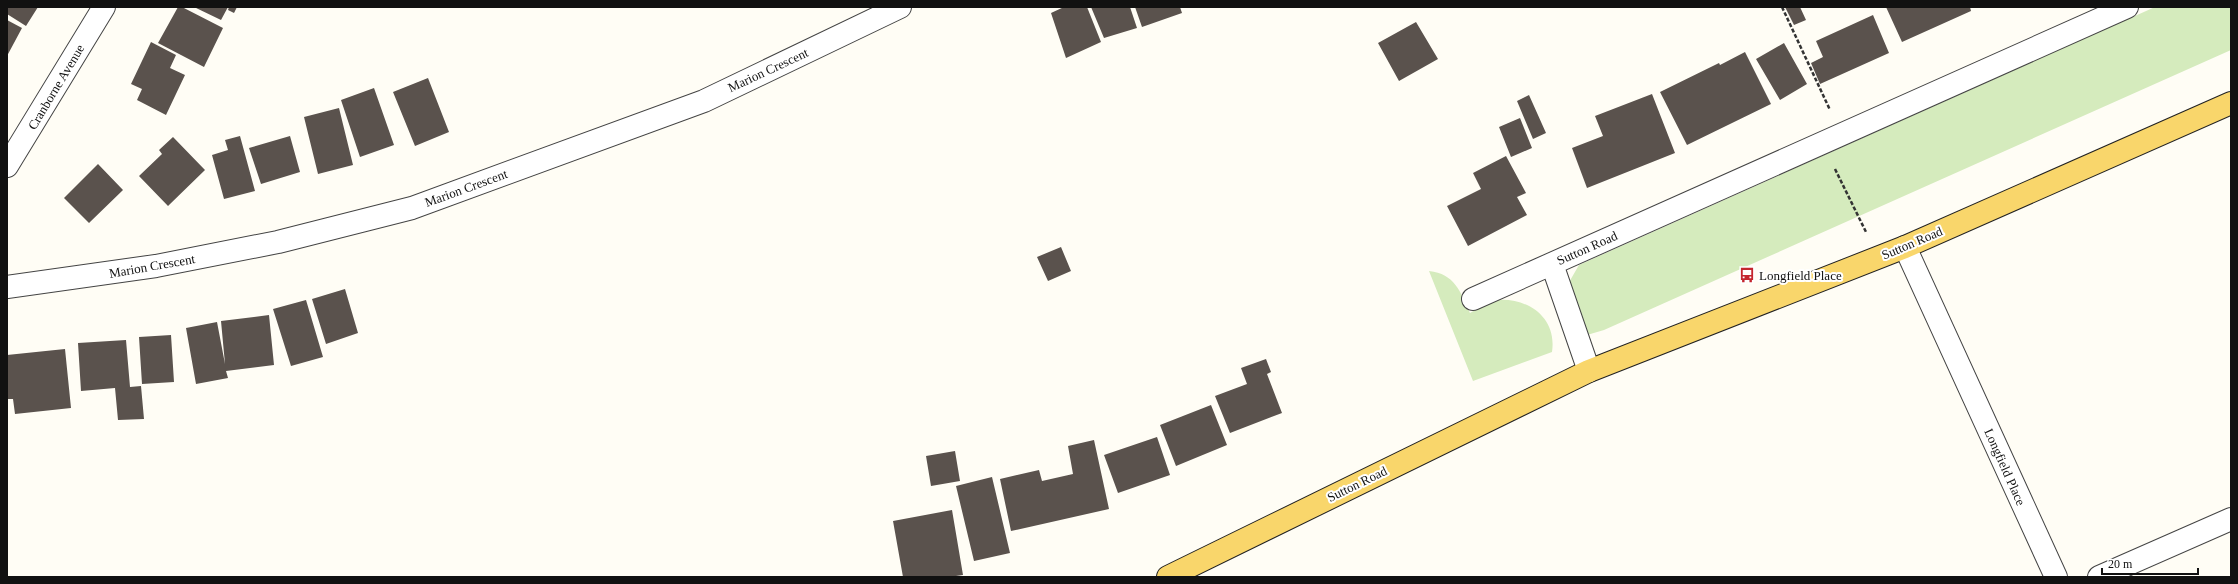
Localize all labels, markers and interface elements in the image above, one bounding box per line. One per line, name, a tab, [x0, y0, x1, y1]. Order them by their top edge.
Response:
street label: Cranborne Avenue	[25, 41, 87, 132]
street label: Marion Crescent	[725, 45, 811, 95]
street label: Marion Crescent	[423, 166, 510, 210]
street label: Sutton Road	[1879, 223, 1945, 263]
street label: Sutton Road	[1554, 228, 1620, 268]
street label: Marion Crescent	[108, 251, 197, 281]
bus stop icon: Longfield Place	[1738, 266, 1756, 284]
place label: Longfield Place	[1759, 268, 1842, 283]
street label: Longfield Place	[1981, 426, 2029, 508]
street label: Sutton Road	[1325, 463, 1390, 505]
scale bar	[2102, 550, 2198, 576]
text: 20 m	[2108, 557, 2133, 571]

